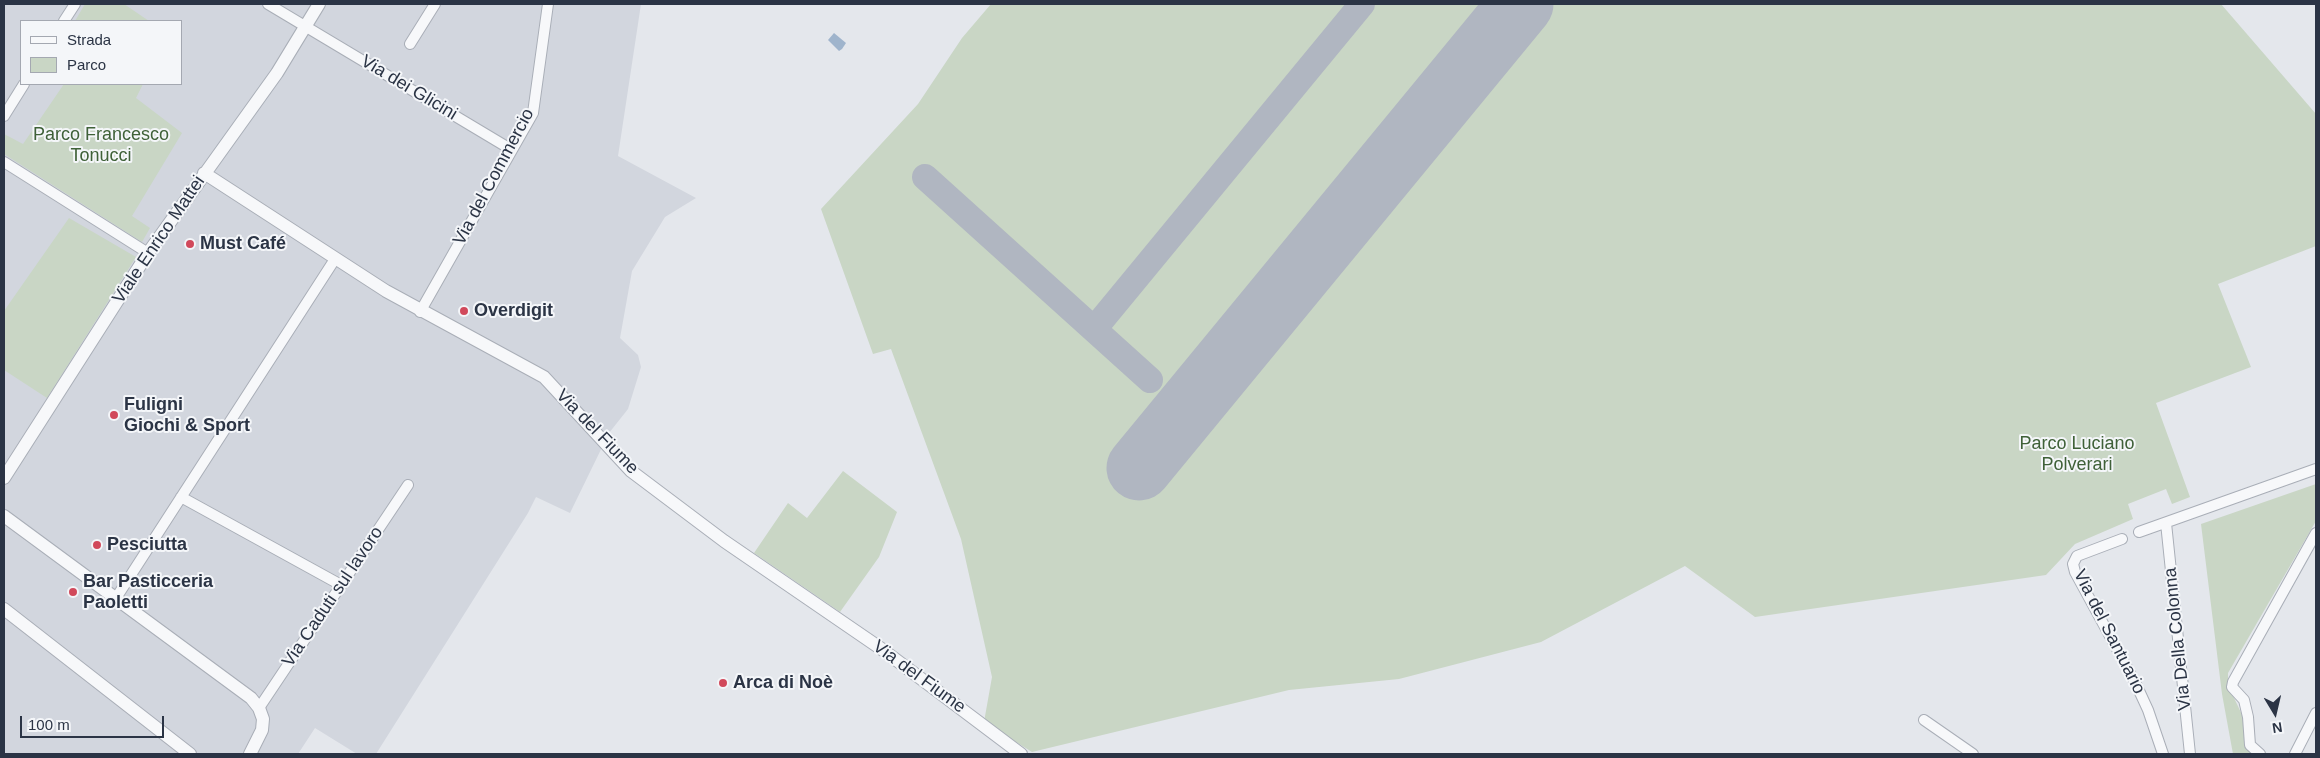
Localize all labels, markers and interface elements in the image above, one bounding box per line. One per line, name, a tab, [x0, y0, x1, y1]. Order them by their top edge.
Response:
legend	[20, 20, 182, 85]
text: Strada	[67, 31, 111, 48]
street label: Via dei Glicini	[357, 51, 461, 125]
text: Parco	[67, 56, 106, 73]
street label: Via del Commercio	[449, 105, 539, 249]
park label: Parco Francesco Tonucci	[33, 124, 169, 166]
street label: Viale Enrico Mattei	[108, 172, 210, 308]
place label: Must Café	[200, 233, 286, 255]
marker: Must Café	[184, 238, 196, 250]
place label: Overdigit	[474, 300, 553, 322]
marker: Overdigit	[458, 305, 470, 317]
street label: Via del Fiume	[551, 385, 643, 479]
place label: Fuligni Giochi & Sport	[124, 394, 250, 436]
marker: Fuligni Giochi & Sport	[108, 409, 120, 421]
park label: Parco Luciano Polverari	[2019, 433, 2135, 476]
street label: Via Caduti sul lavoro	[278, 523, 388, 671]
place label: Pesciutta	[107, 534, 187, 556]
marker: Pesciutta	[91, 539, 103, 551]
street label: Via del Santuario	[2068, 566, 2150, 698]
street label: Via Della Colonna	[2160, 566, 2196, 712]
place label: Bar Pasticceria Paoletti	[83, 571, 213, 614]
marker: Bar Pasticceria Paoletti	[67, 586, 79, 598]
street label: Via del Fiume	[868, 636, 970, 718]
place label: Arca di Noè	[733, 672, 833, 694]
marker: Arca di Noè	[717, 677, 729, 689]
north arrow	[2250, 688, 2300, 738]
scale bar	[22, 706, 166, 738]
text: 100 m	[28, 716, 70, 733]
text: N	[2271, 719, 2284, 737]

